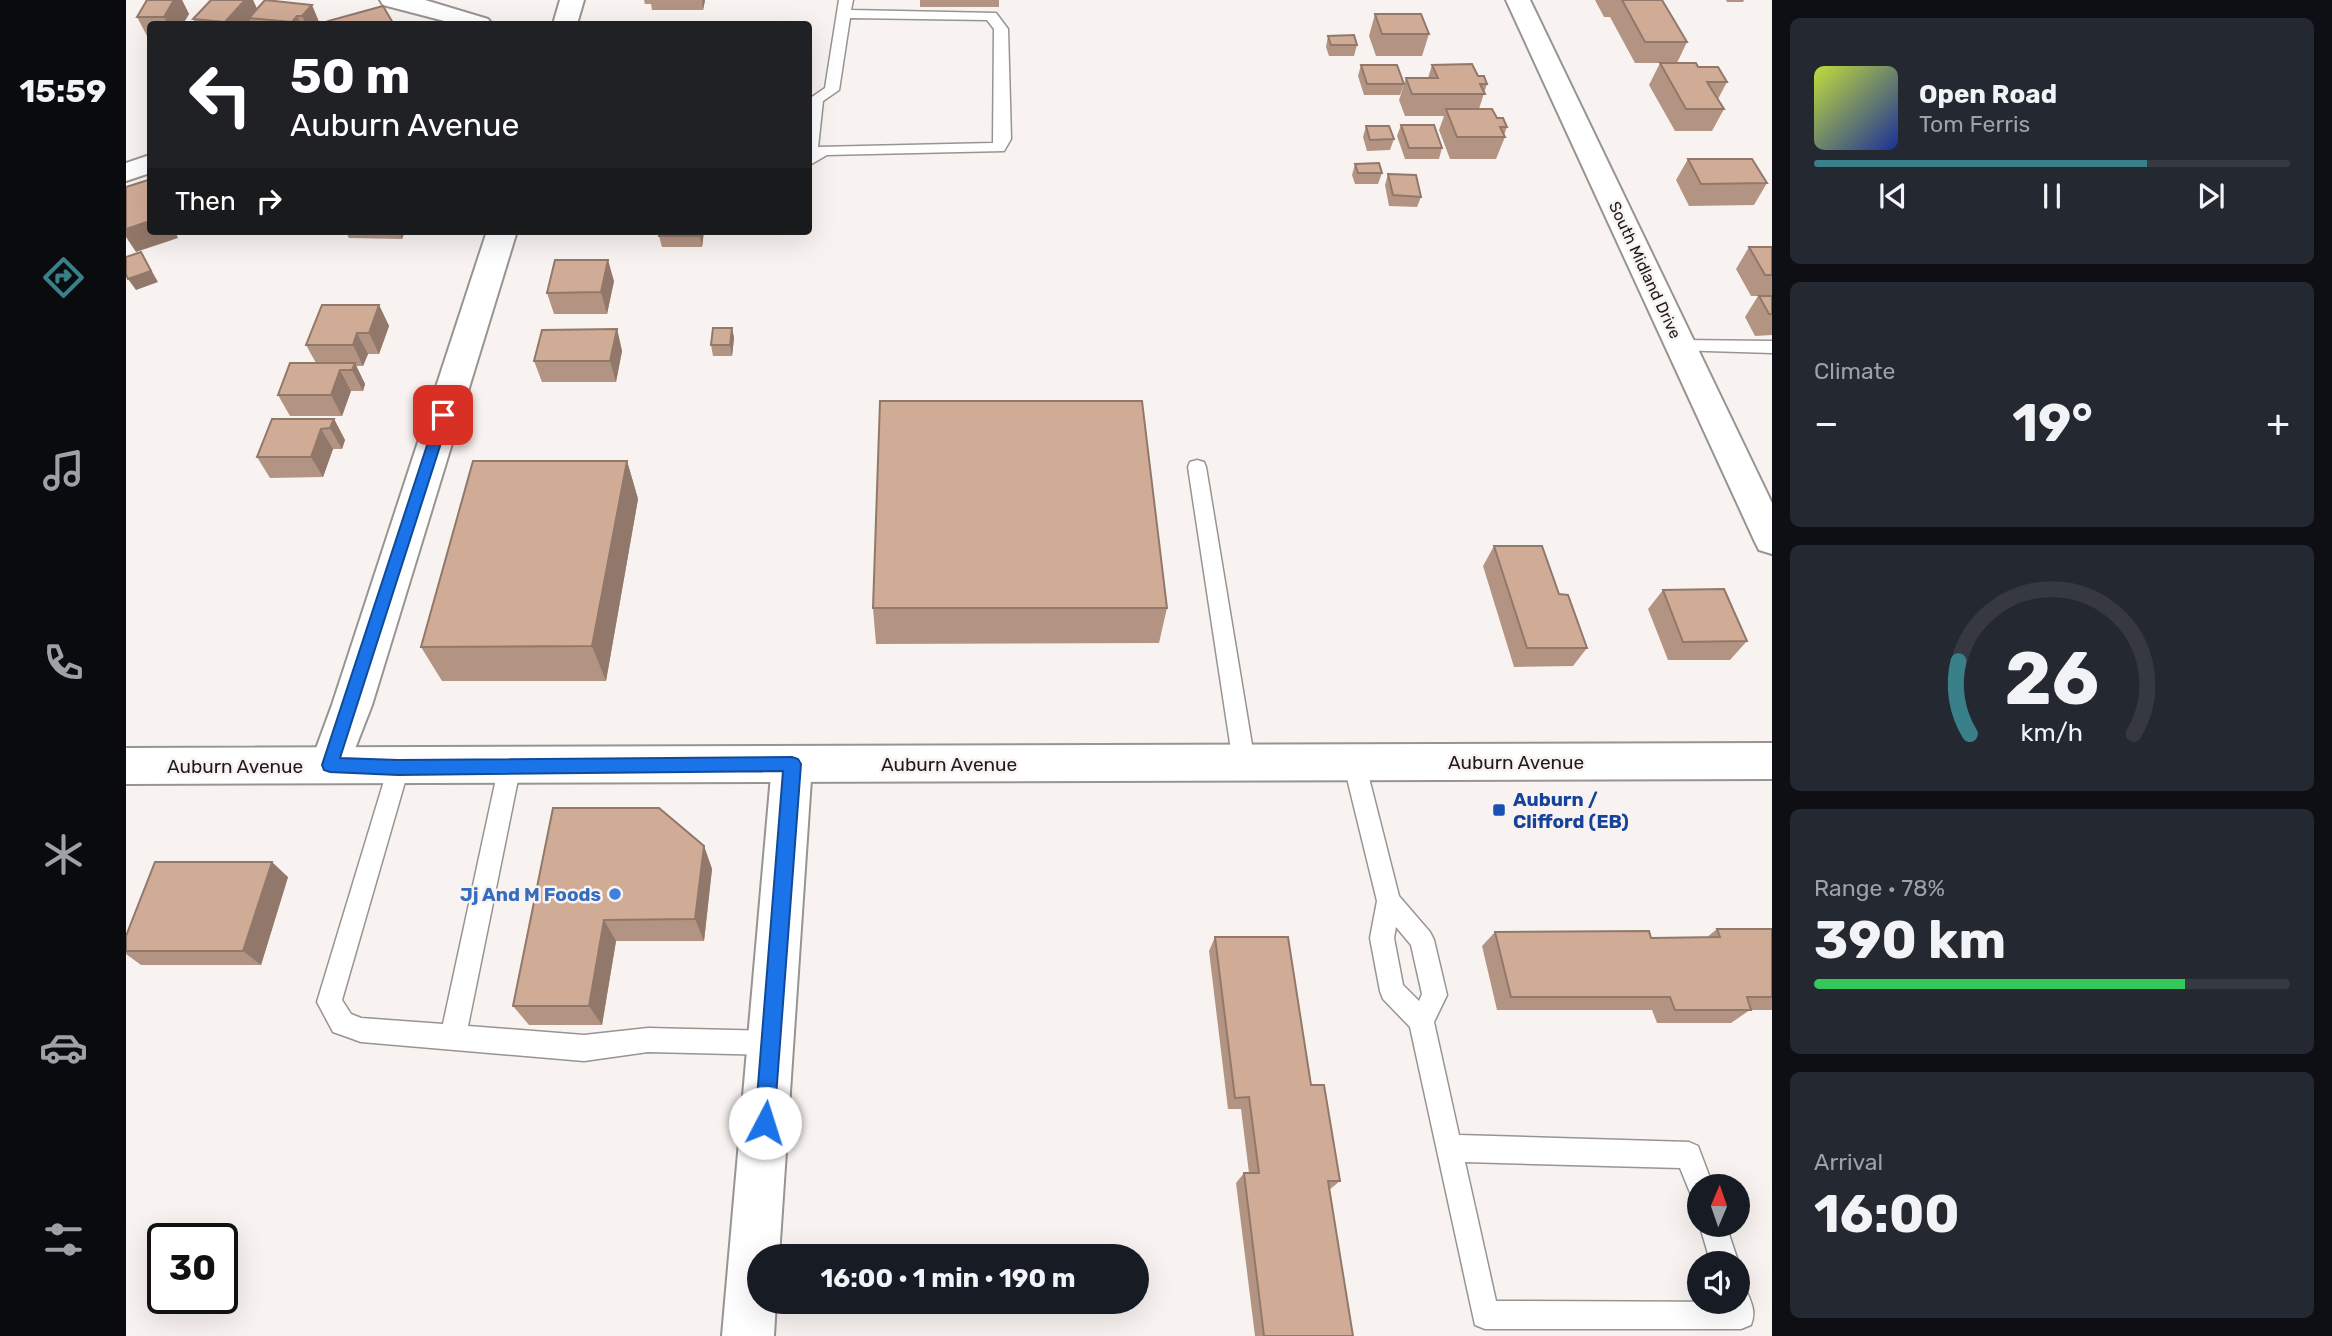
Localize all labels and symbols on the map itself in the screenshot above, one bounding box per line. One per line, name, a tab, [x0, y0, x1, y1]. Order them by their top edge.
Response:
street label: South Midland Drive	[1605, 198, 1685, 342]
pin	[413, 385, 473, 445]
street label: Auburn Avenue	[1448, 751, 1584, 774]
street label: Auburn Avenue	[881, 753, 1017, 776]
street label: Auburn Avenue	[167, 755, 303, 778]
place label: Auburn / Clifford (EB)	[1513, 788, 1629, 833]
marker: Auburn / Clifford (EB)	[1491, 802, 1507, 818]
place label: Jj And M Foods	[460, 883, 601, 906]
marker: Jj And M Foods	[607, 886, 623, 902]
position arrow	[728, 1086, 802, 1160]
north arrow	[1687, 1174, 1750, 1237]
speed limit sign: 30	[147, 1223, 238, 1314]

